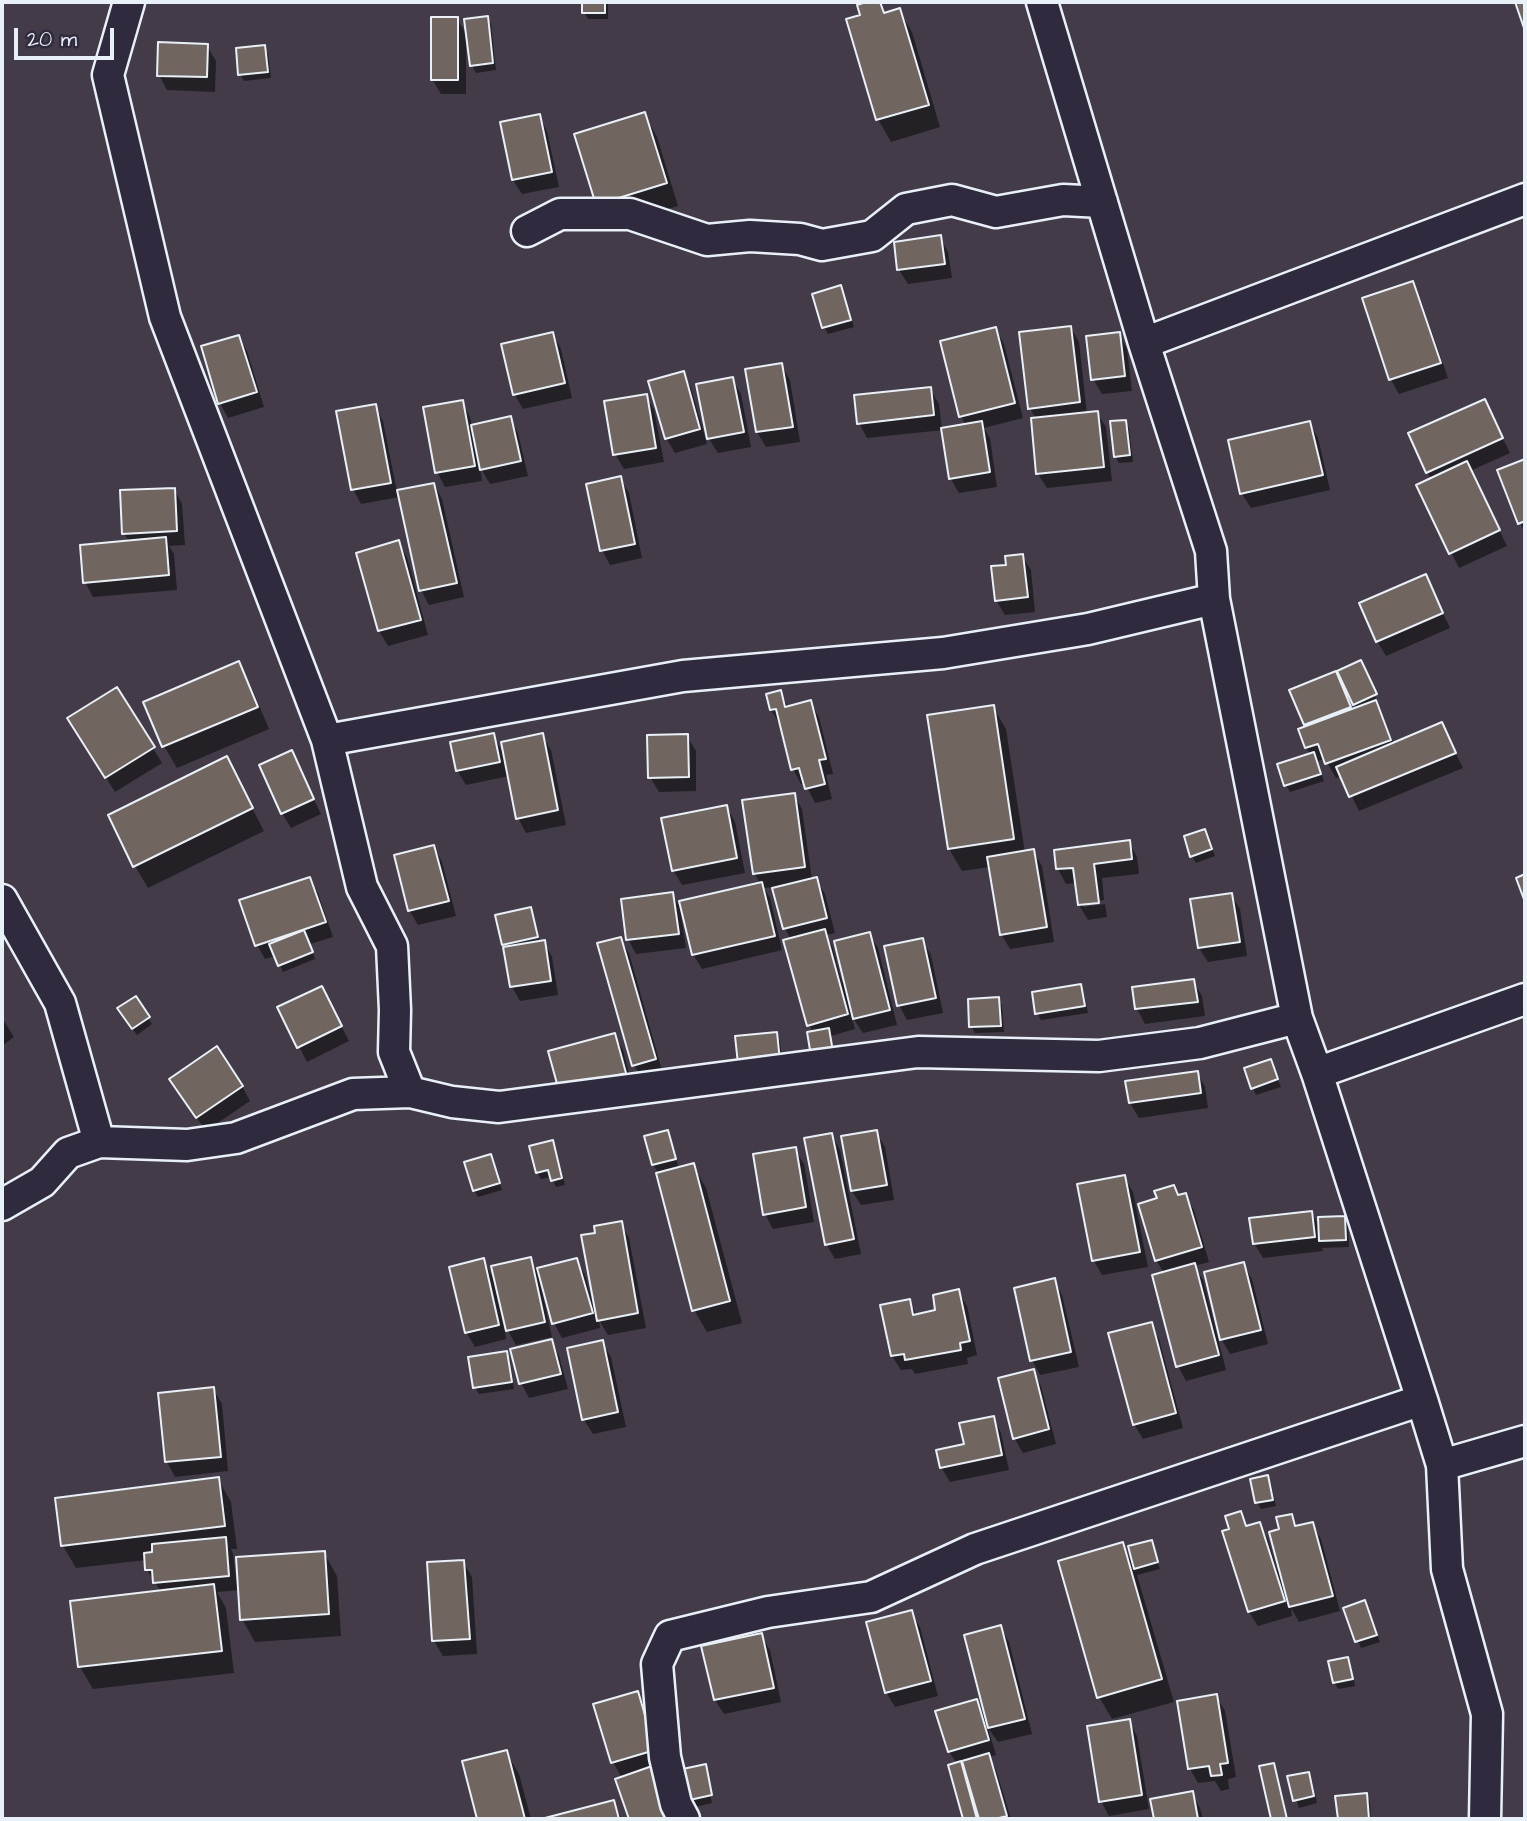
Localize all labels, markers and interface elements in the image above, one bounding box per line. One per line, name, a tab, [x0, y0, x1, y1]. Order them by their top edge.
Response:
scale bar	[18, 14, 117, 58]
text: 20 m	[27, 25, 77, 54]

